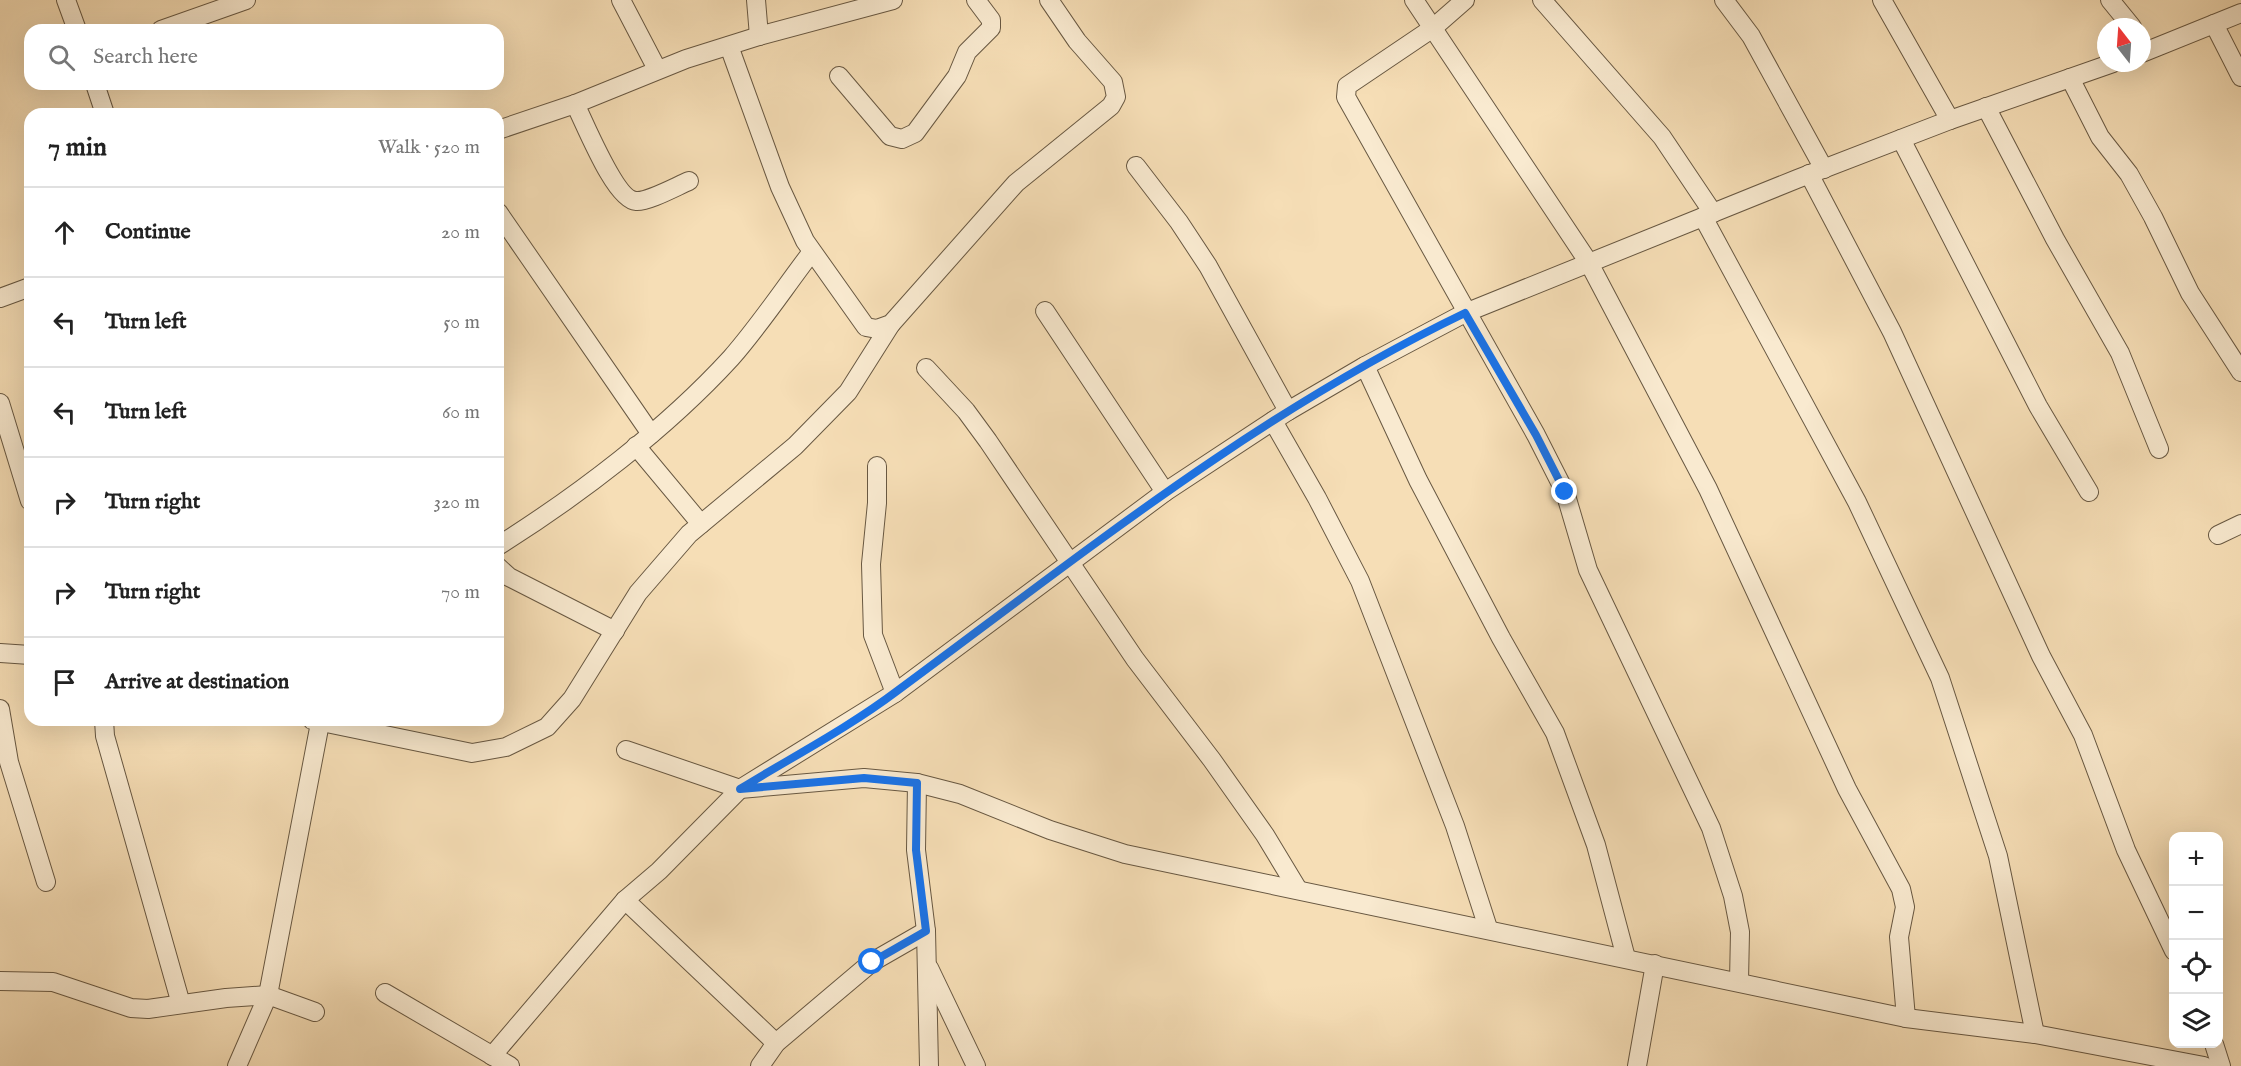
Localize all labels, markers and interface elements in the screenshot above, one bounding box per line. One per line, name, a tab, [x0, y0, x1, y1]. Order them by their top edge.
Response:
north arrow	[2097, 18, 2151, 72]
search box	[24, 24, 504, 90]
icon: search	[45, 41, 78, 74]
text: Search here	[93, 43, 198, 71]
text: 7 min	[48, 131, 107, 164]
text: Walk · 520 m	[378, 135, 480, 160]
icon: ahead	[48, 216, 81, 249]
text: Continue	[105, 218, 191, 246]
text: 20 m	[441, 220, 480, 245]
icon: left	[48, 306, 81, 339]
text: Turn left	[105, 308, 187, 336]
text: 50 m	[443, 310, 480, 335]
icon: left	[48, 396, 81, 429]
text: Turn left	[105, 398, 187, 426]
text: 60 m	[442, 400, 480, 425]
route end	[1551, 478, 1577, 504]
icon: right	[48, 486, 81, 519]
text: Turn right	[105, 488, 200, 516]
text: 320 m	[434, 490, 480, 515]
icon: right	[48, 576, 81, 609]
text: Turn right	[105, 578, 200, 606]
text: 70 m	[441, 580, 480, 605]
icon: arrive	[48, 666, 81, 699]
text: Arrive at destination	[105, 668, 289, 696]
map controls	[2169, 832, 2223, 1048]
button: +	[2169, 832, 2223, 886]
button: −	[2169, 886, 2223, 940]
button: locate	[2169, 940, 2223, 994]
route start	[858, 948, 884, 974]
button: layers	[2169, 994, 2223, 1048]

